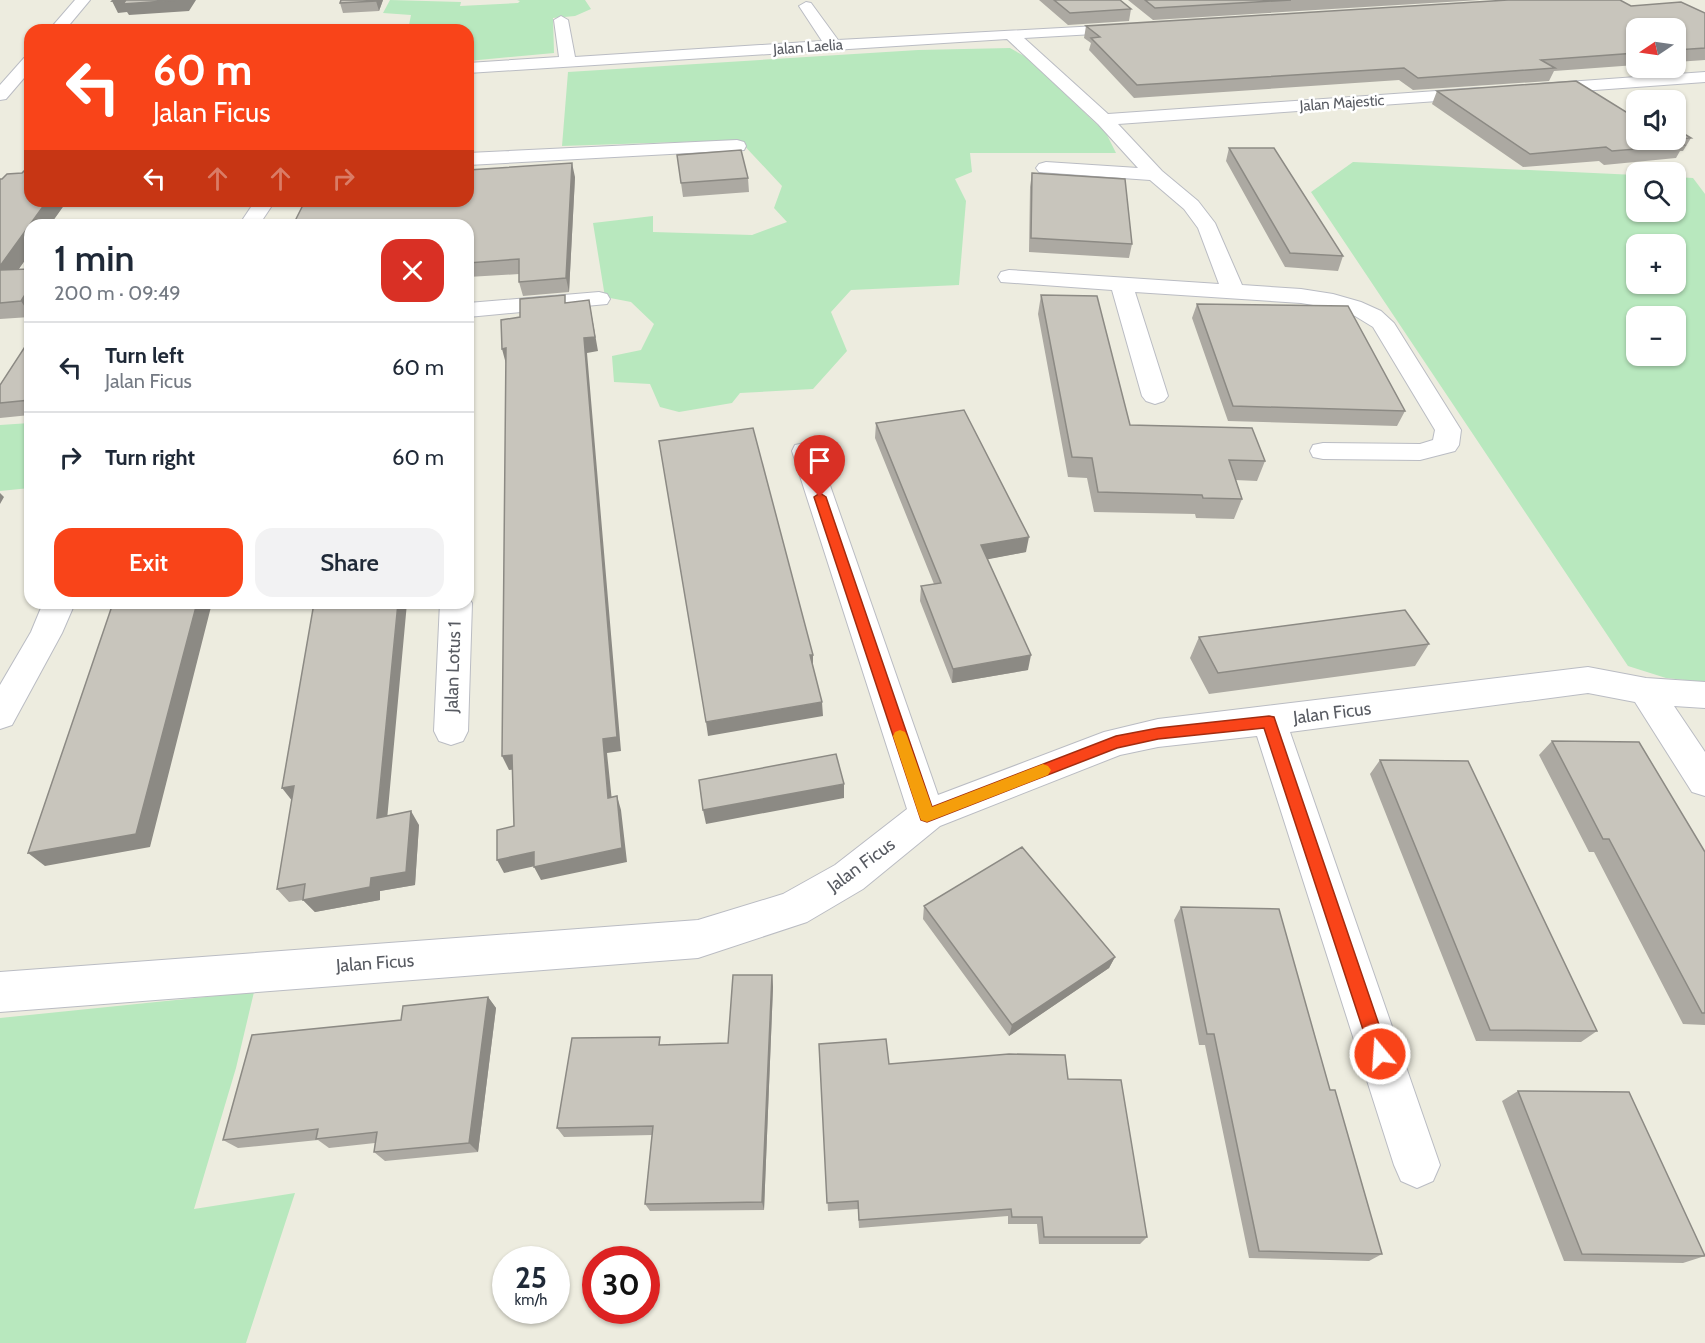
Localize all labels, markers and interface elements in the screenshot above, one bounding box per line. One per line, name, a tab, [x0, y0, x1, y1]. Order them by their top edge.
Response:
north arrow	[1626, 18, 1686, 78]
map controls	[1626, 18, 1686, 366]
street label: Jalan Laelia	[772, 36, 844, 58]
text: 60 m	[153, 44, 252, 96]
icon: left	[54, 48, 132, 126]
button: sound	[1626, 90, 1686, 150]
street label: Jalan Majestic	[1298, 91, 1385, 115]
text: Jalan Ficus	[153, 96, 270, 129]
icon: left	[138, 162, 171, 195]
icon: ahead	[201, 162, 234, 195]
icon: ahead	[264, 162, 297, 195]
icon: right	[327, 162, 360, 195]
button: search	[1626, 162, 1686, 222]
button: +	[1626, 234, 1686, 294]
text: 1 min	[54, 236, 134, 280]
button: close	[381, 239, 444, 302]
text: 200 m · 09:49	[54, 281, 181, 305]
button: −	[1626, 306, 1686, 366]
text: Turn left	[105, 342, 184, 369]
icon: left	[54, 351, 87, 384]
text: 60 m	[392, 354, 444, 381]
text: Jalan Ficus	[105, 369, 192, 393]
pin	[794, 435, 845, 497]
icon: right	[54, 441, 87, 474]
text: Turn right	[105, 444, 195, 471]
text: 60 m	[392, 444, 444, 471]
icon: arrive	[803, 444, 836, 477]
button: Exit	[54, 528, 243, 597]
button: Share	[255, 528, 444, 597]
street label: Jalan Lotus 1	[440, 621, 466, 714]
street label: Jalan Ficus	[1291, 697, 1372, 729]
street label: Jalan Ficus	[822, 833, 899, 897]
street label: Jalan Ficus	[334, 949, 415, 977]
position arrow	[1348, 1022, 1412, 1086]
speed limit sign: 30	[582, 1246, 660, 1324]
text: 25	[515, 1259, 547, 1296]
text: km/h	[515, 1291, 547, 1309]

